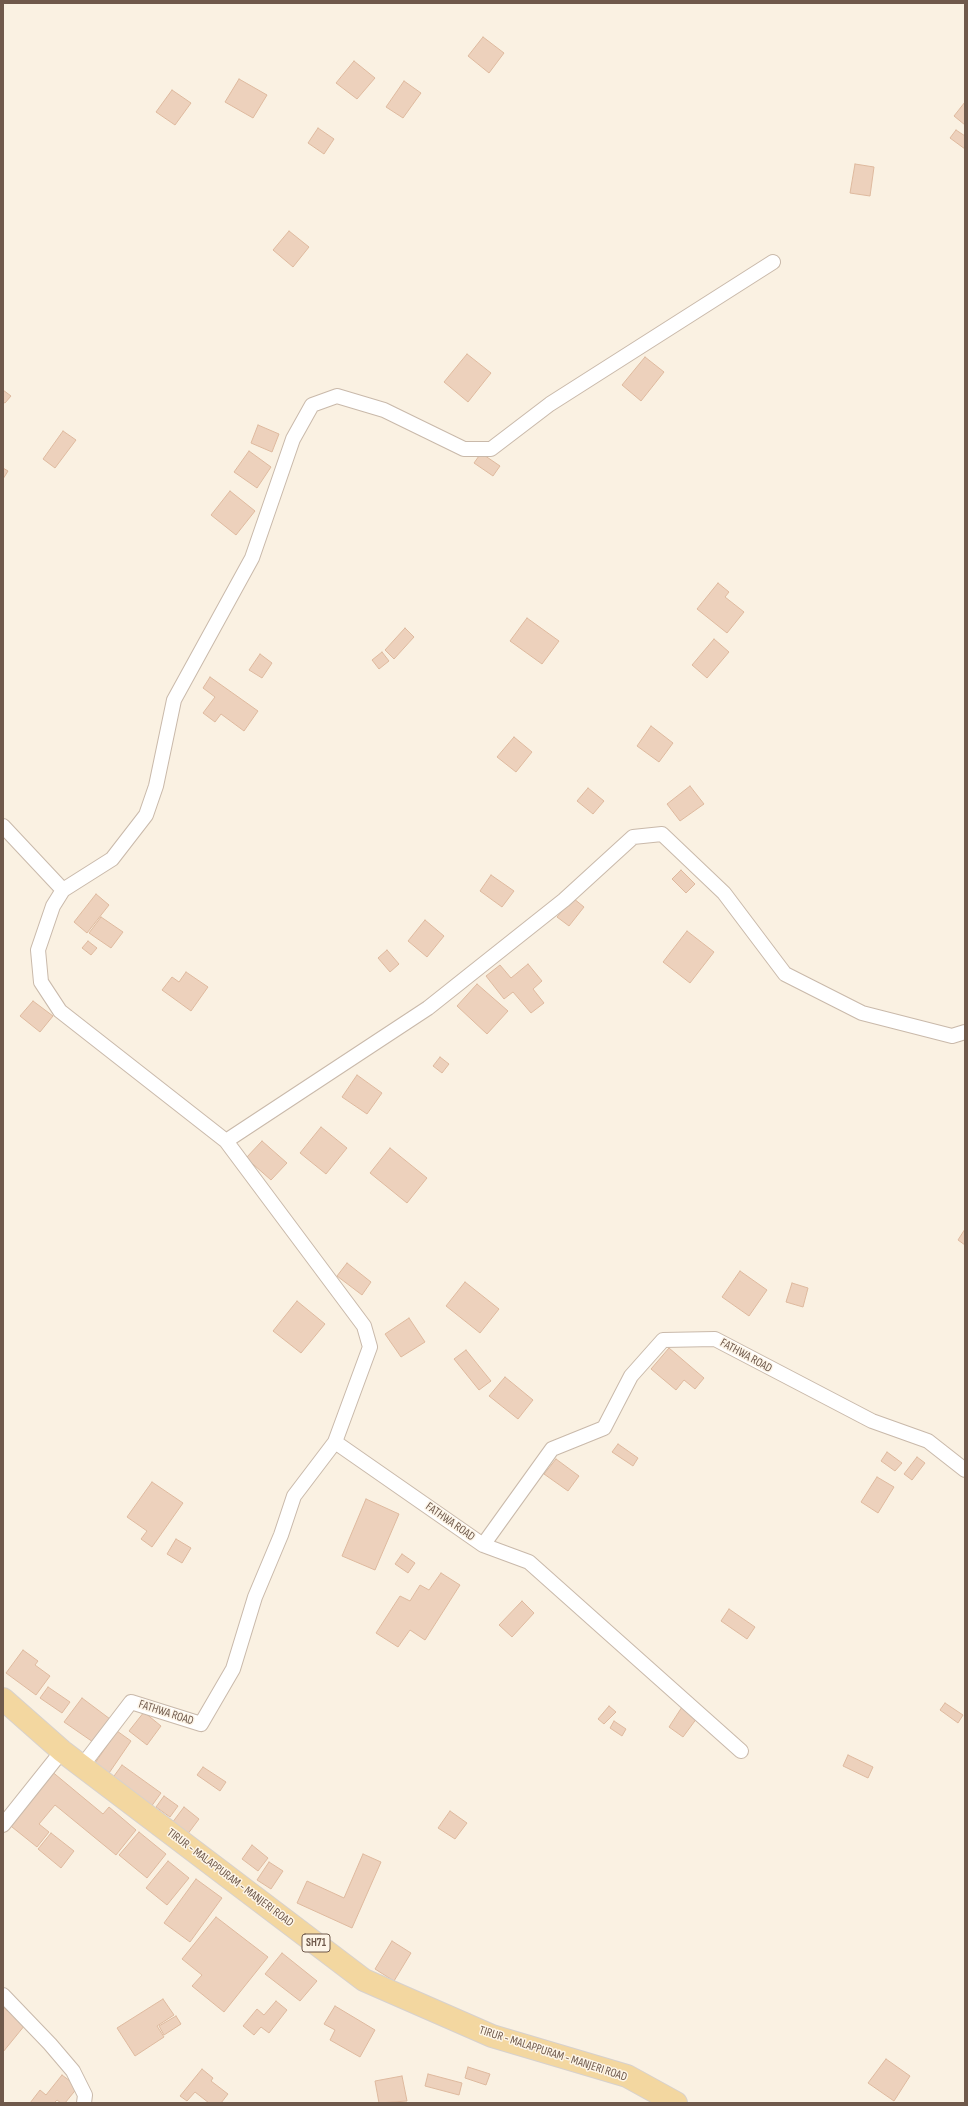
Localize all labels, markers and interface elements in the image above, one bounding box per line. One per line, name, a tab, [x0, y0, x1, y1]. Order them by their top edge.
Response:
street label: FATHWA ROAD	[718, 1336, 774, 1376]
street label: FATHWA ROAD	[423, 1500, 477, 1544]
street label: FATHWA ROAD	[137, 1697, 195, 1729]
street label: TIRUR - MALAPPURAM - MANJERI ROAD	[164, 1826, 296, 1930]
road number: SH71	[302, 1934, 330, 1952]
street label: TIRUR - MALAPPURAM - MANJERI ROAD	[477, 2023, 629, 2085]

